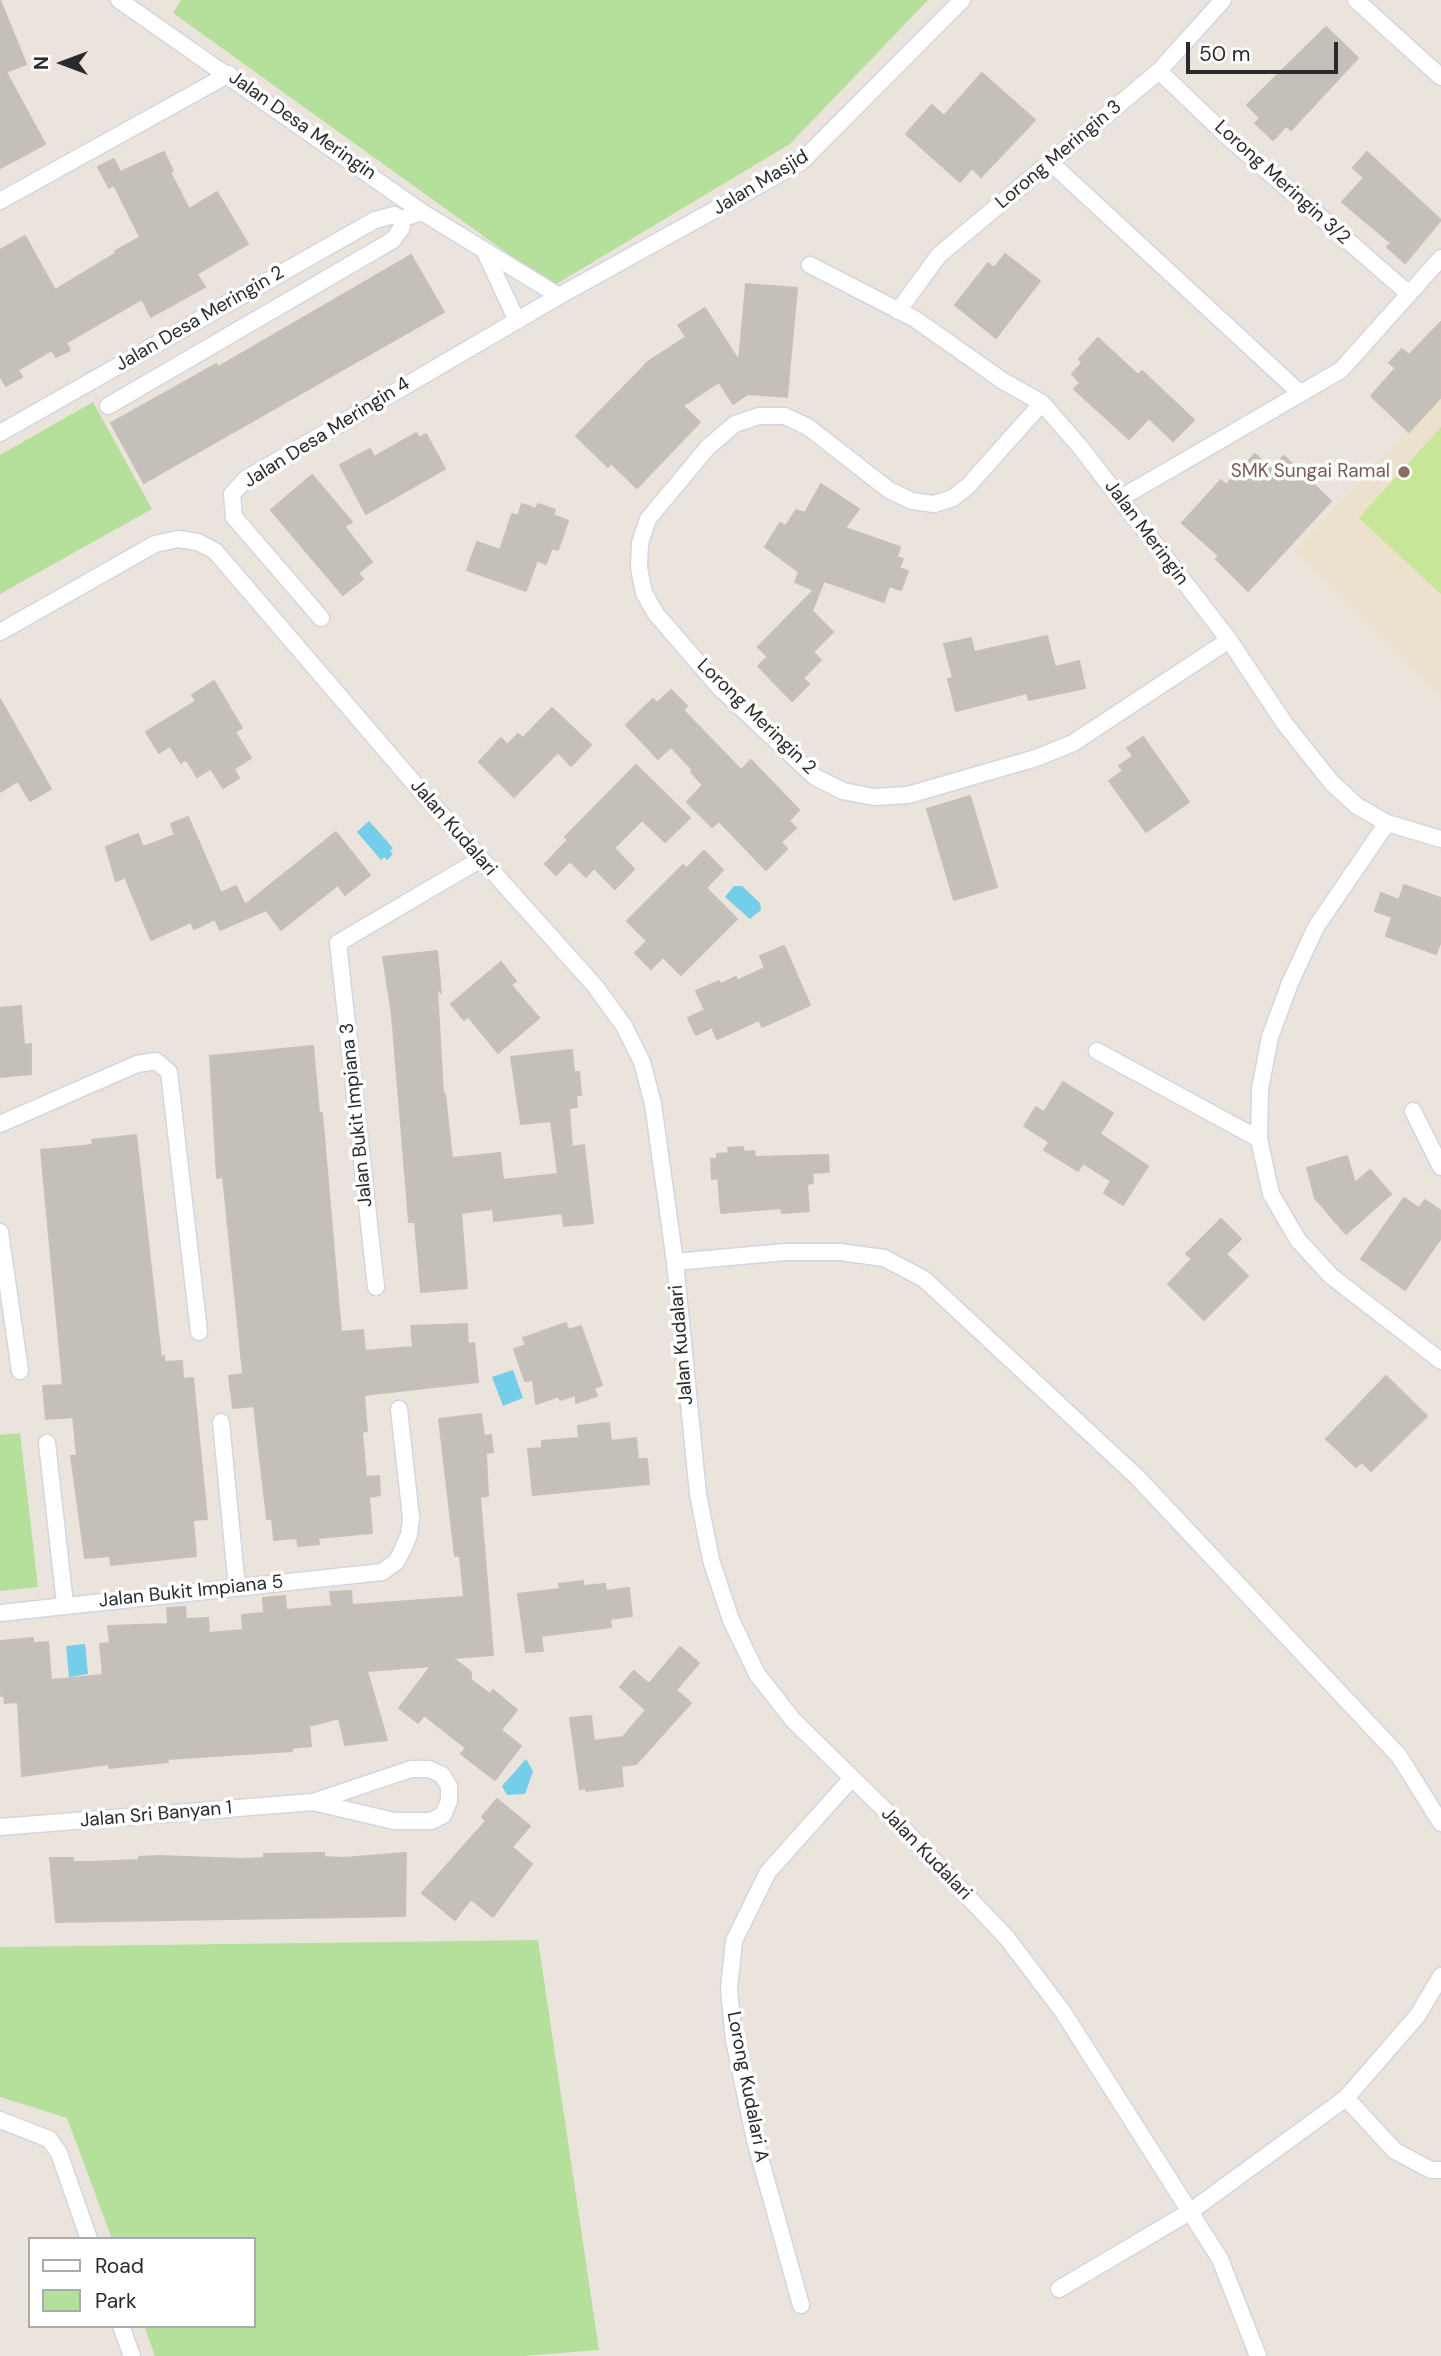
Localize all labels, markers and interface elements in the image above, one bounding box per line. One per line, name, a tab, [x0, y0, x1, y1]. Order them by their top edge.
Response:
north arrow	[28, 28, 98, 98]
scale bar	[1189, 28, 1341, 72]
text: 50 m	[1199, 40, 1250, 68]
text: N	[29, 56, 54, 70]
street label: Jalan Desa Meringin	[224, 67, 380, 185]
street label: Lorong Meringin 3	[992, 96, 1126, 214]
street label: Lorong Meringin 3/2	[1210, 116, 1354, 250]
street label: Jalan Masjid	[709, 146, 813, 220]
street label: Jalan Desa Meringin 2	[112, 261, 288, 377]
street label: Jalan Desa Meringin 4	[240, 373, 414, 493]
place label: SMK Sungai Ramal	[1231, 461, 1390, 483]
marker: SMK Sungai Ramal	[1396, 464, 1412, 480]
street label: Jalan Meringin	[1099, 476, 1193, 590]
street label: Lorong Meringin 2	[692, 654, 820, 780]
street label: Jalan Kudalari	[405, 775, 501, 881]
street label: Jalan Bukit Impiana 3	[336, 1022, 378, 1208]
street label: Jalan Kudalari	[665, 1284, 699, 1406]
street label: Jalan Bukit Impiana 5	[98, 1571, 284, 1613]
street label: Jalan Sri Banyan 1	[79, 1797, 233, 1833]
street label: Jalan Kudalari	[876, 1803, 976, 1905]
street label: Lorong Kudalari A	[721, 2010, 773, 2164]
legend	[28, 2237, 256, 2328]
text: Road	[95, 2252, 144, 2280]
text: Park	[95, 2287, 136, 2315]

